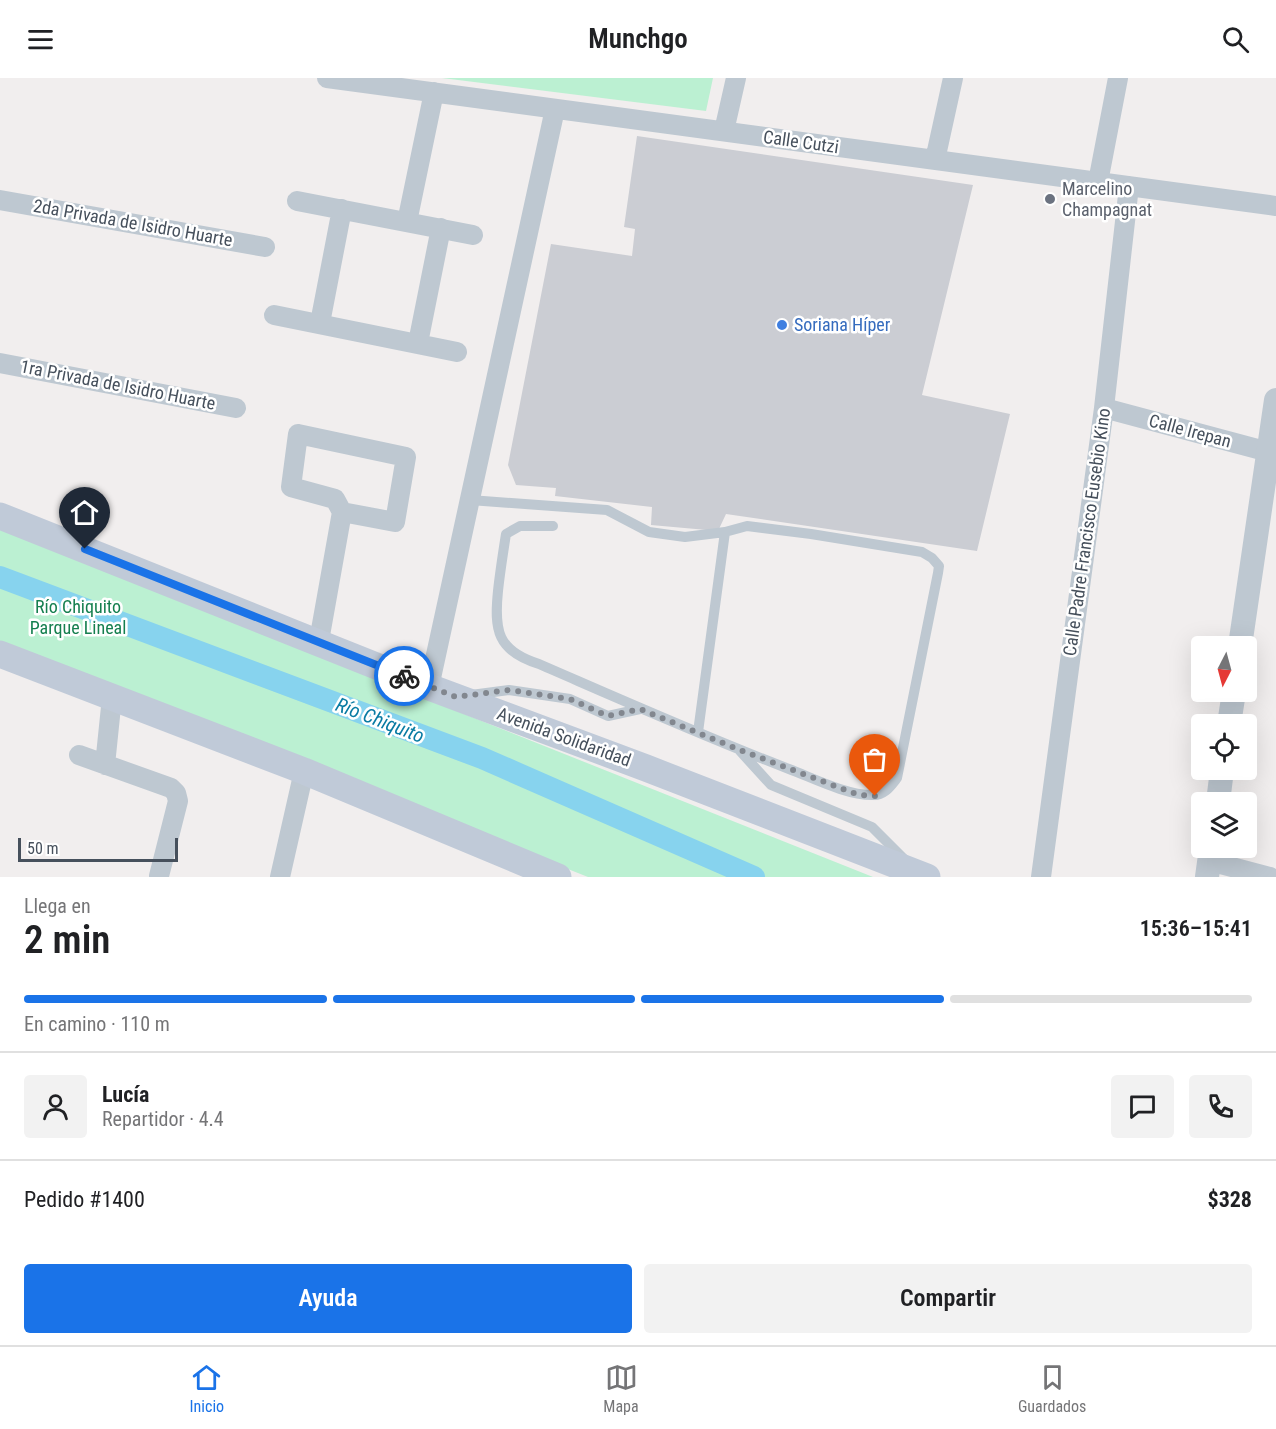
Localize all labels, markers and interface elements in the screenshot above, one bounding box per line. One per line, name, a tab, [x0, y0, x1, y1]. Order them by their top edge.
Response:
icon: menu	[24, 23, 57, 56]
text: Munchgo	[588, 23, 688, 55]
icon: search	[1219, 23, 1252, 56]
street label: Calle Cutzi	[762, 126, 840, 157]
place label: Marcelino Champagnat	[1062, 178, 1152, 220]
marker: Marcelino Champagnat	[1043, 192, 1057, 206]
street label: 2da Privada de Isidro Huarte	[32, 195, 234, 250]
place label: Soriana Híper	[794, 314, 891, 335]
marker: Soriana Híper	[775, 318, 789, 332]
street label: 1ra Privada de Isidro Huarte	[19, 355, 217, 414]
street label: Calle Padre Francisco Eusebio Kino	[1059, 407, 1114, 657]
street label: Calle Irepan	[1147, 409, 1233, 452]
pin	[59, 487, 110, 549]
icon: home	[68, 496, 101, 529]
park label: Río Chiquito Parque Lineal	[30, 596, 126, 638]
north arrow	[1191, 636, 1257, 702]
map controls	[1191, 636, 1257, 858]
courier	[374, 646, 434, 706]
icon: bike	[388, 660, 421, 693]
water label: Río Chiquito	[332, 692, 428, 748]
street label: Avenida Solidaridad	[494, 703, 634, 770]
button: locate	[1191, 714, 1257, 780]
pin	[849, 734, 900, 796]
icon: bag	[858, 743, 891, 776]
button: layers	[1191, 792, 1257, 858]
scale bar	[18, 835, 178, 862]
text: 50 m	[27, 839, 59, 858]
text: Llega en	[24, 894, 91, 918]
text: 15:36–15:41	[1140, 916, 1252, 941]
text: 2 min	[24, 917, 110, 963]
text: En camino · 110 m	[24, 1012, 170, 1036]
button: person	[24, 1075, 87, 1138]
button: chat	[1111, 1075, 1174, 1138]
button: phone	[1189, 1075, 1252, 1138]
text: Lucía	[102, 1082, 149, 1107]
text: Repartidor · 4.4	[102, 1107, 224, 1131]
text: Pedido #1400	[24, 1187, 145, 1212]
text: $328	[1208, 1187, 1252, 1212]
button: Ayuda	[24, 1264, 632, 1333]
button: Compartir	[644, 1264, 1252, 1333]
tab: Inicio	[190, 1361, 224, 1416]
tab: Mapa	[603, 1361, 639, 1416]
tab: Guardados	[1018, 1361, 1086, 1416]

